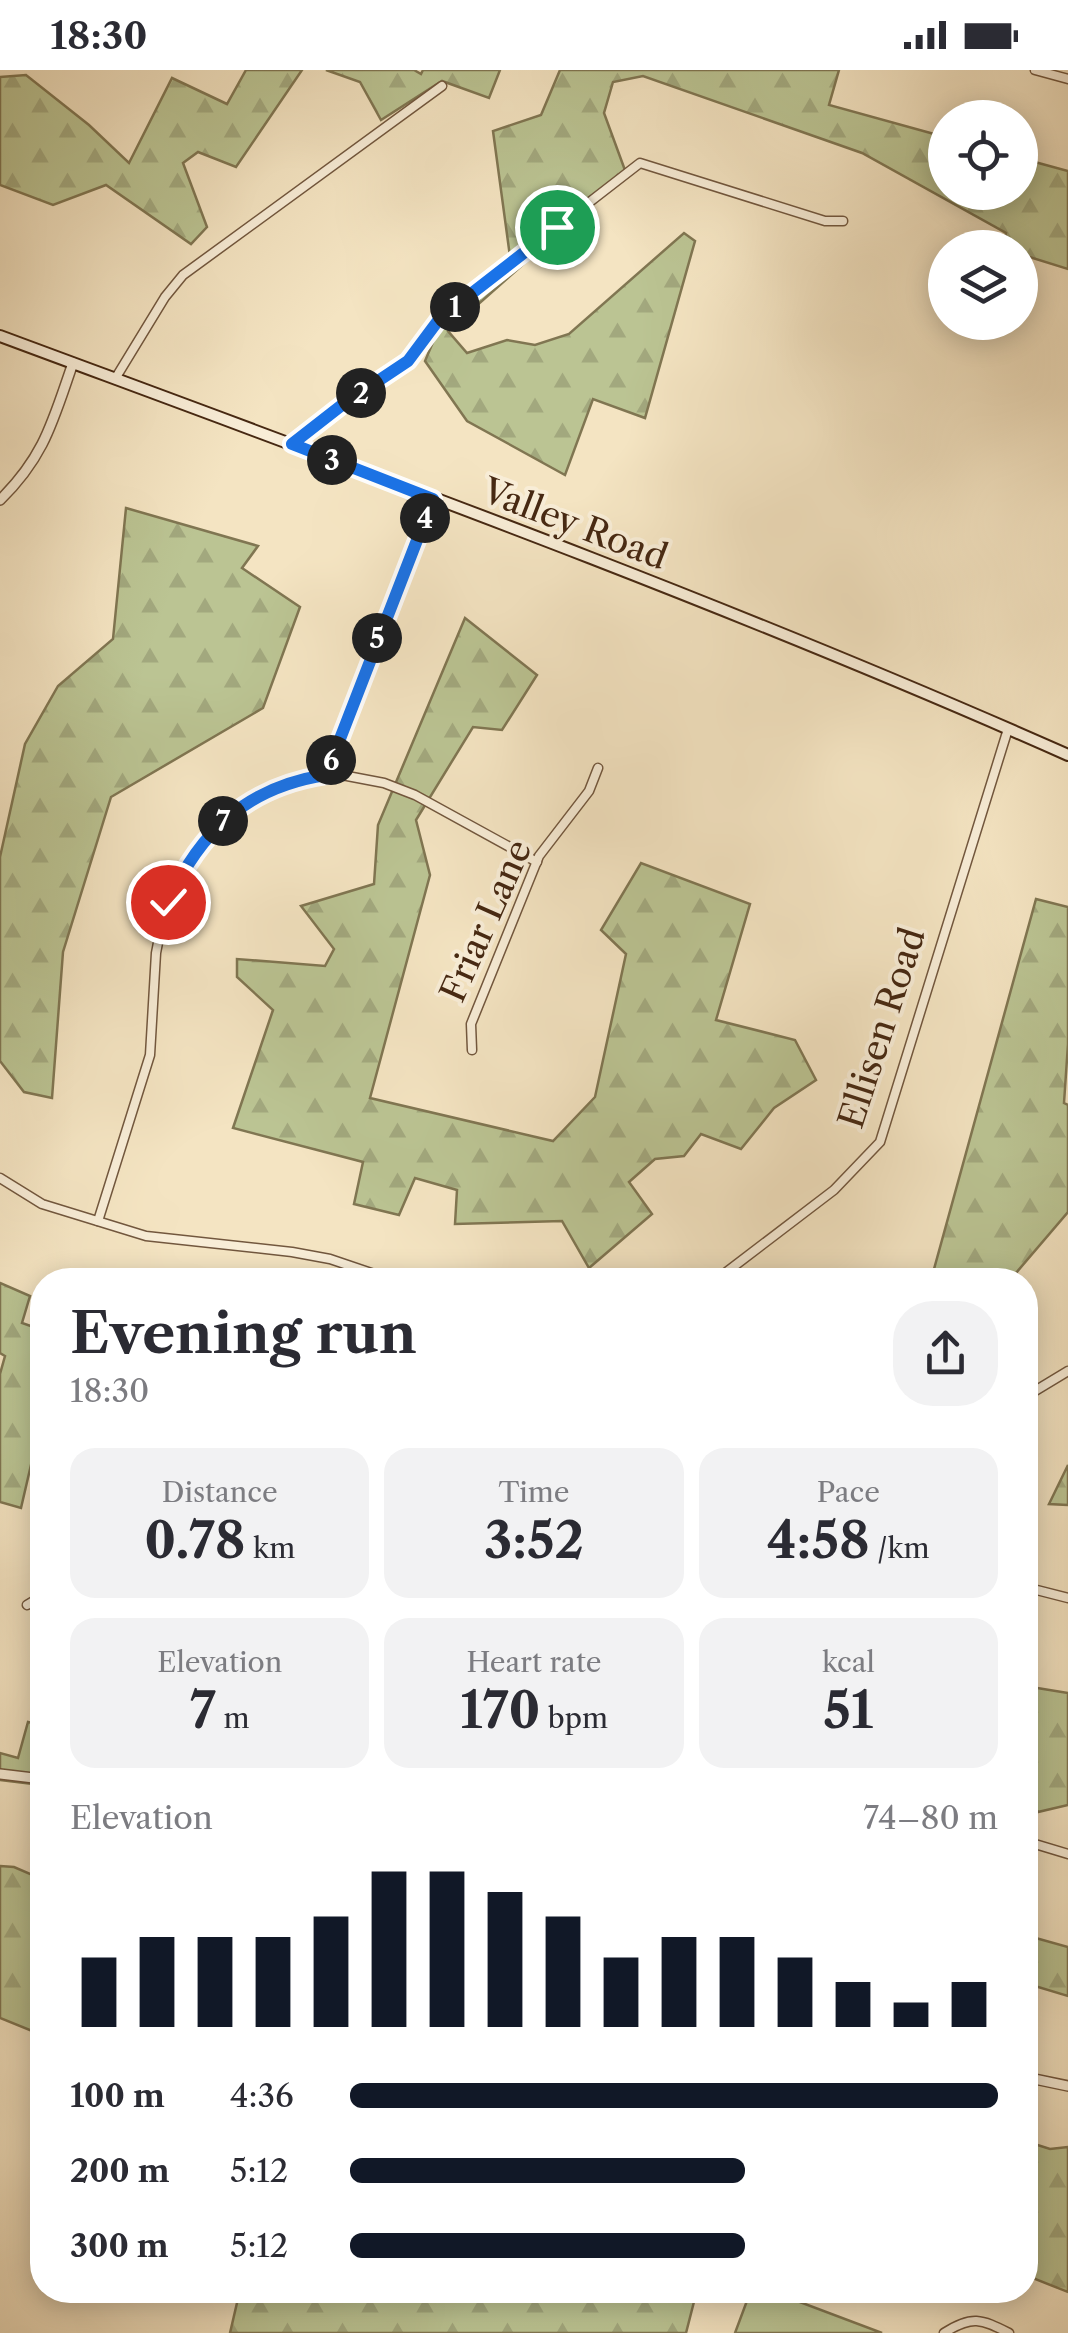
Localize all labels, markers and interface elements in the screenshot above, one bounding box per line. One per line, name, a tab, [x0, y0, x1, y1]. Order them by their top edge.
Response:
text: 18:30	[50, 12, 147, 59]
map controls	[928, 100, 1038, 340]
button: locate	[928, 100, 1038, 210]
pin	[515, 185, 600, 270]
icon: arrive	[530, 200, 585, 255]
button: layers	[928, 230, 1038, 340]
pin: 1	[430, 282, 480, 332]
text: 1	[449, 290, 461, 324]
pin: 2	[336, 368, 386, 418]
text: 2	[353, 376, 369, 410]
pin: 3	[307, 435, 357, 485]
text: 3	[324, 443, 340, 477]
street label: Valley Road	[476, 468, 674, 578]
pin: 4	[400, 493, 450, 543]
text: 4	[417, 501, 433, 535]
pin: 5	[352, 613, 402, 663]
text: 5	[369, 621, 385, 655]
pin: 6	[306, 735, 356, 785]
text: 6	[323, 743, 339, 777]
pin: 7	[198, 796, 248, 846]
text: 7	[216, 804, 230, 838]
street label: Friar Lane	[431, 833, 540, 1008]
pin	[126, 860, 211, 945]
icon: check	[141, 875, 196, 930]
street label: Ellisen Road	[829, 922, 934, 1134]
text: Evening run	[70, 1300, 417, 1367]
button: share	[893, 1301, 998, 1406]
text: 18:30	[70, 1371, 149, 1410]
text: Distance	[162, 1475, 278, 1509]
text: Time	[499, 1475, 569, 1509]
text: Pace	[817, 1475, 880, 1509]
text: 0.78	[144, 1509, 245, 1571]
text: 3:52	[484, 1509, 584, 1571]
text: 4:58	[767, 1509, 870, 1571]
text: km	[245, 1531, 295, 1565]
text: /km	[870, 1531, 930, 1565]
text: Elevation	[157, 1645, 282, 1679]
text: Heart rate	[467, 1645, 601, 1679]
text: kcal	[822, 1645, 875, 1679]
text: 7	[190, 1679, 216, 1741]
text: 170	[460, 1679, 540, 1741]
text: 51	[823, 1679, 873, 1741]
text: m	[216, 1701, 249, 1735]
text: bpm	[540, 1701, 608, 1735]
text: Elevation	[70, 1798, 213, 1837]
text: 74–80 m	[863, 1798, 998, 1837]
text: 100 m	[70, 2076, 165, 2115]
text: 4:36	[230, 2076, 294, 2115]
text: 200 m	[70, 2151, 170, 2190]
text: 5:12	[230, 2151, 288, 2190]
text: 300 m	[70, 2226, 169, 2265]
text: 5:12	[230, 2226, 288, 2265]

